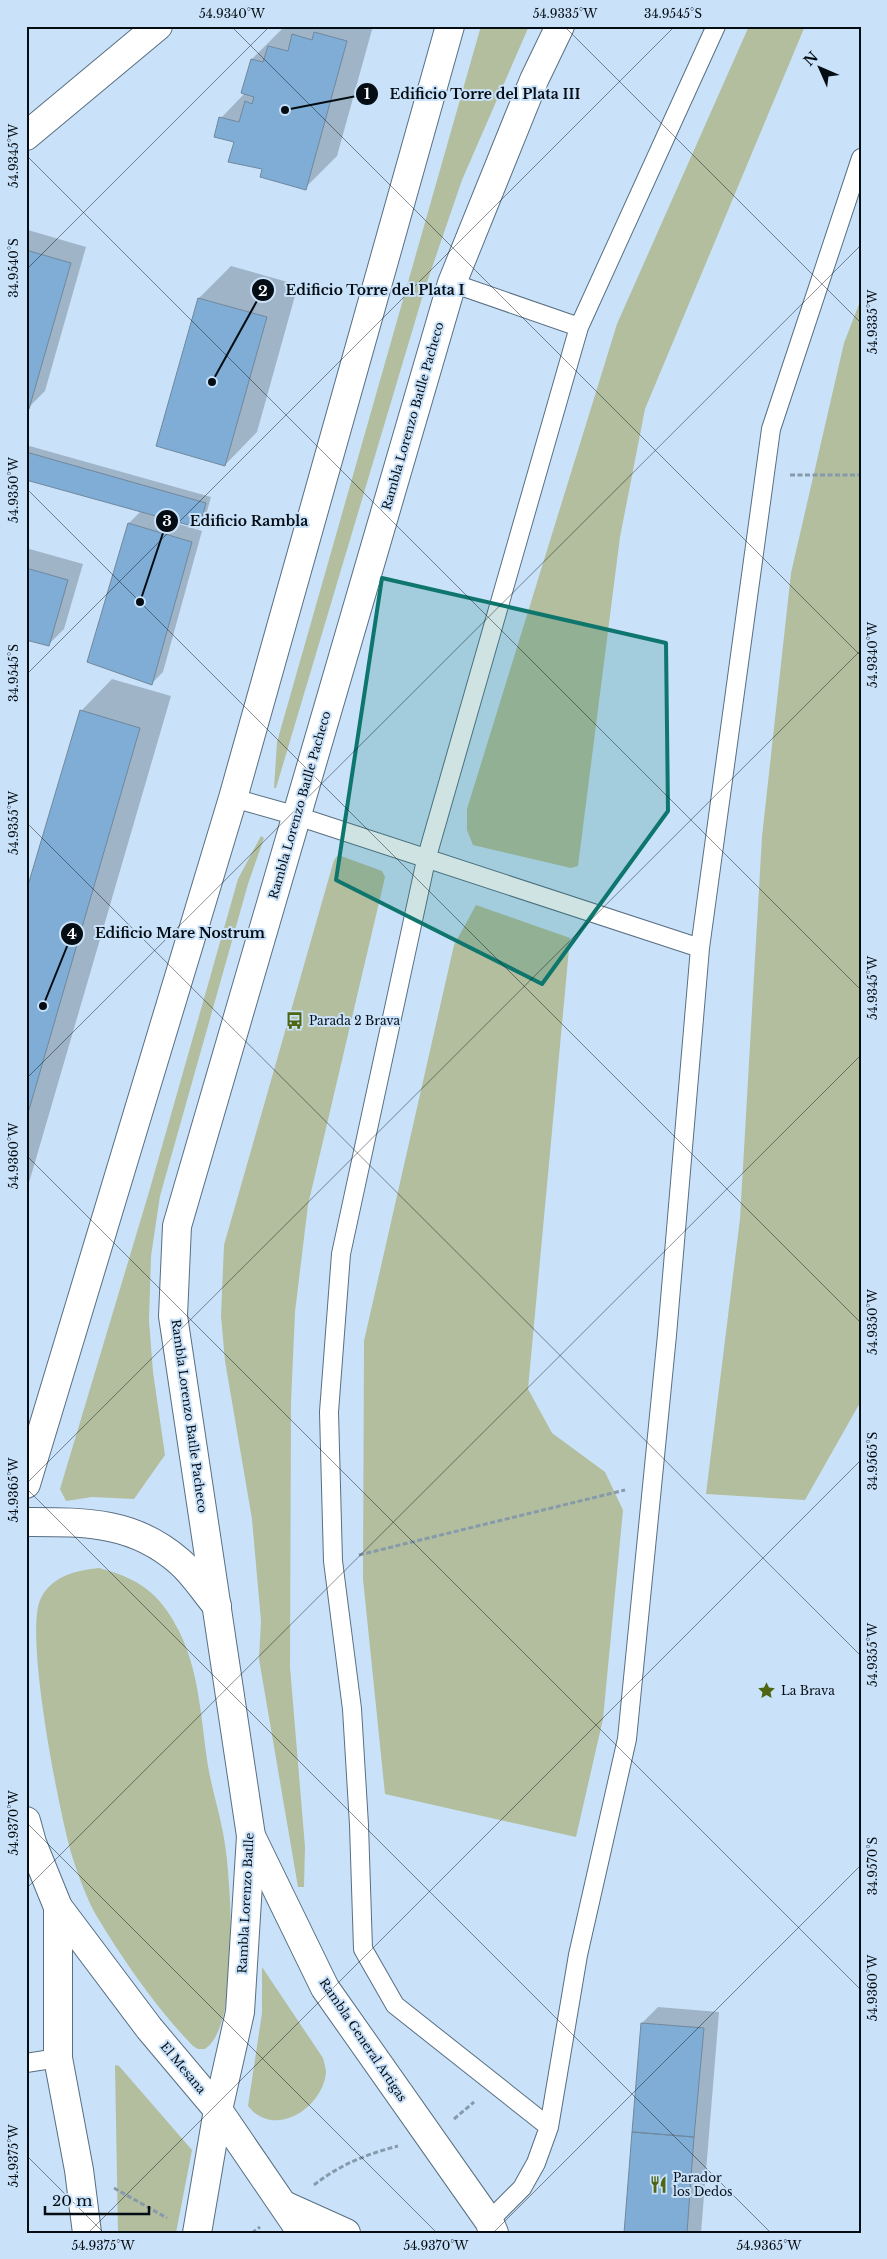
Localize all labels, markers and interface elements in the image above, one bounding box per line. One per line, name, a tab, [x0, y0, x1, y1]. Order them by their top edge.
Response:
text: 54.9340°W	[199, 6, 266, 21]
text: 54.9335°W	[533, 6, 598, 21]
text: 34.9545°S	[644, 6, 702, 21]
north arrow	[794, 42, 844, 92]
text: N	[800, 48, 822, 70]
callout: Edificio Torre del Plata III	[354, 80, 591, 109]
text: 1	[364, 84, 371, 103]
text: Edificio Torre del Plata III	[390, 85, 580, 103]
text: 54.9345°W	[6, 123, 21, 188]
text: 34.9540°S	[6, 238, 21, 298]
callout: Edificio Torre del Plata I	[251, 276, 475, 305]
text: 2	[258, 281, 268, 300]
text: Edificio Torre del Plata I	[286, 281, 464, 299]
text: 54.9335°W	[865, 289, 880, 354]
street label: Rambla Lorenzo Batlle Pacheco	[378, 320, 447, 512]
text: 54.9350°W	[6, 456, 21, 523]
callout: Edificio Rambla	[155, 506, 318, 535]
text: 3	[162, 511, 172, 530]
text: Edificio Rambla	[190, 512, 308, 530]
text: 54.9340°W	[865, 621, 880, 688]
text: 34.9545°S	[6, 644, 21, 702]
street label: Rambla Lorenzo Batlle Pacheco	[265, 709, 334, 901]
text: 54.9355°W	[6, 790, 21, 855]
callout: Edificio Mare Nostrum	[60, 919, 275, 948]
text: 4	[67, 924, 77, 943]
text: Edificio Mare Nostrum	[95, 924, 266, 942]
text: 54.9345°W	[865, 955, 880, 1020]
bus stop icon: Parada 2 Brava	[285, 1011, 305, 1031]
place label: Parada 2 Brava	[309, 1013, 401, 1028]
text: 54.9360°W	[6, 1122, 21, 1189]
text: 54.9350°W	[865, 1288, 880, 1355]
street label: Rambla Lorenzo Batlle Pacheco	[168, 1318, 211, 1514]
text: 34.9565°S	[865, 1431, 880, 1490]
text: 54.9365°W	[6, 1457, 21, 1522]
text: 54.9355°W	[865, 1622, 880, 1687]
place icon: La Brava	[757, 1681, 777, 1701]
place label: La Brava	[781, 1683, 835, 1698]
text: 54.9370°W	[6, 1790, 21, 1855]
street label: Rambla Lorenzo Batlle	[234, 1832, 257, 1974]
text: 34.9570°S	[865, 1836, 880, 1895]
text: 54.9360°W	[865, 1954, 880, 2021]
street label: Rambla General Artigas	[317, 1975, 410, 2104]
street label: El Mesana	[157, 2039, 210, 2097]
text: 54.9375°W	[6, 2124, 21, 2188]
place label: Parador los Dedos	[673, 2170, 733, 2199]
restaurant icon: Parador los Dedos	[649, 2175, 669, 2195]
scale bar	[45, 2184, 149, 2216]
text: 20 m	[52, 2191, 92, 2210]
text: 54.9375°W	[71, 2238, 135, 2253]
text: 54.9370°W	[404, 2238, 469, 2253]
text: 54.9365°W	[737, 2238, 802, 2253]

